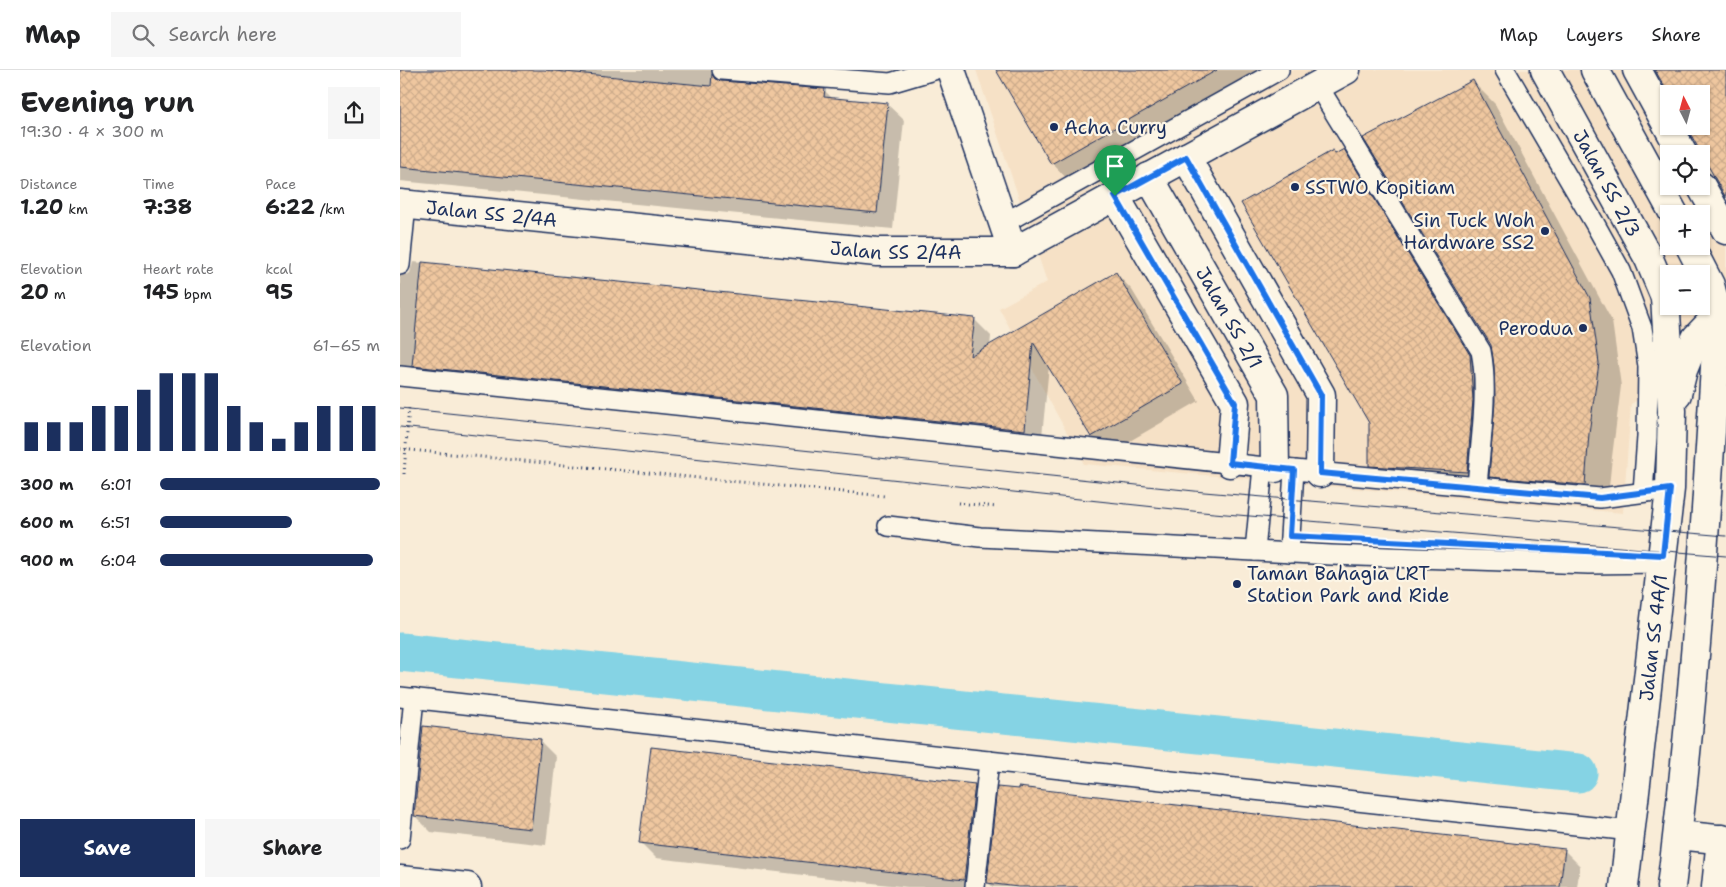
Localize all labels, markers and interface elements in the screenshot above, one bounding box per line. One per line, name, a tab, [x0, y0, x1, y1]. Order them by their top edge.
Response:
search box	[111, 12, 461, 57]
text: Map	[25, 19, 81, 51]
icon: search	[129, 21, 157, 49]
text: Search here	[169, 22, 277, 47]
text: Map	[1500, 23, 1538, 47]
text: Layers	[1566, 23, 1623, 47]
text: Share	[1651, 23, 1701, 47]
text: Evening run	[20, 83, 195, 121]
north arrow	[1660, 85, 1710, 135]
map controls	[1660, 85, 1710, 315]
button: share	[328, 87, 380, 139]
place label: Acha Curry	[1064, 115, 1167, 140]
text: 19:30 · 4 × 300 m	[20, 121, 164, 142]
marker: Acha Curry	[1048, 121, 1060, 133]
street label: Jalan SS 2/3	[1567, 125, 1646, 241]
pin	[1094, 145, 1136, 196]
button: locate	[1660, 145, 1710, 195]
icon: arrive	[1101, 152, 1129, 180]
text: Distance	[20, 175, 77, 193]
text: Time	[143, 175, 175, 193]
text: Pace	[265, 175, 296, 193]
place label: SSTWO Kopitiam	[1305, 175, 1455, 200]
marker: SSTWO Kopitiam	[1289, 181, 1301, 193]
text: 1.20	[20, 193, 63, 221]
text: 7:38	[143, 193, 192, 221]
text: 6:22	[265, 193, 315, 221]
street label: Jalan SS 2/4A	[425, 195, 558, 233]
text: km	[63, 200, 88, 218]
text: /km	[315, 200, 345, 218]
button: +	[1660, 205, 1710, 255]
place label: Sin Tuck Woh Hardware SS2	[1404, 208, 1535, 255]
marker: Sin Tuck Woh Hardware SS2	[1539, 225, 1551, 237]
street label: Jalan SS 2/4A	[829, 235, 962, 265]
text: Elevation	[20, 260, 83, 278]
text: Heart rate	[143, 260, 214, 278]
text: kcal	[265, 260, 293, 278]
street label: Jalan SS 2/1	[1190, 262, 1268, 373]
button: −	[1660, 265, 1710, 315]
text: 20	[20, 278, 49, 306]
text: 145	[143, 278, 179, 306]
text: 95	[265, 278, 293, 306]
text: m	[49, 285, 66, 303]
text: bpm	[179, 285, 212, 303]
place label: Perodua	[1498, 316, 1573, 341]
marker: Perodua	[1577, 322, 1589, 334]
text: Elevation	[20, 335, 92, 356]
text: 61–65 m	[313, 335, 380, 356]
text: 300 m	[20, 474, 74, 495]
text: 6:01	[100, 474, 132, 495]
text: 600 m	[20, 512, 74, 533]
text: 6:51	[100, 512, 130, 533]
text: 900 m	[20, 550, 74, 571]
text: 6:04	[100, 550, 136, 571]
place label: Taman Bahagia LRT Station Park and Ride	[1247, 561, 1449, 608]
street label: Jalan SS 4A/1	[1634, 573, 1673, 702]
marker: Taman Bahagia LRT Station Park and Ride	[1231, 578, 1243, 590]
button: Save	[20, 819, 195, 877]
button: Share	[205, 819, 380, 877]

